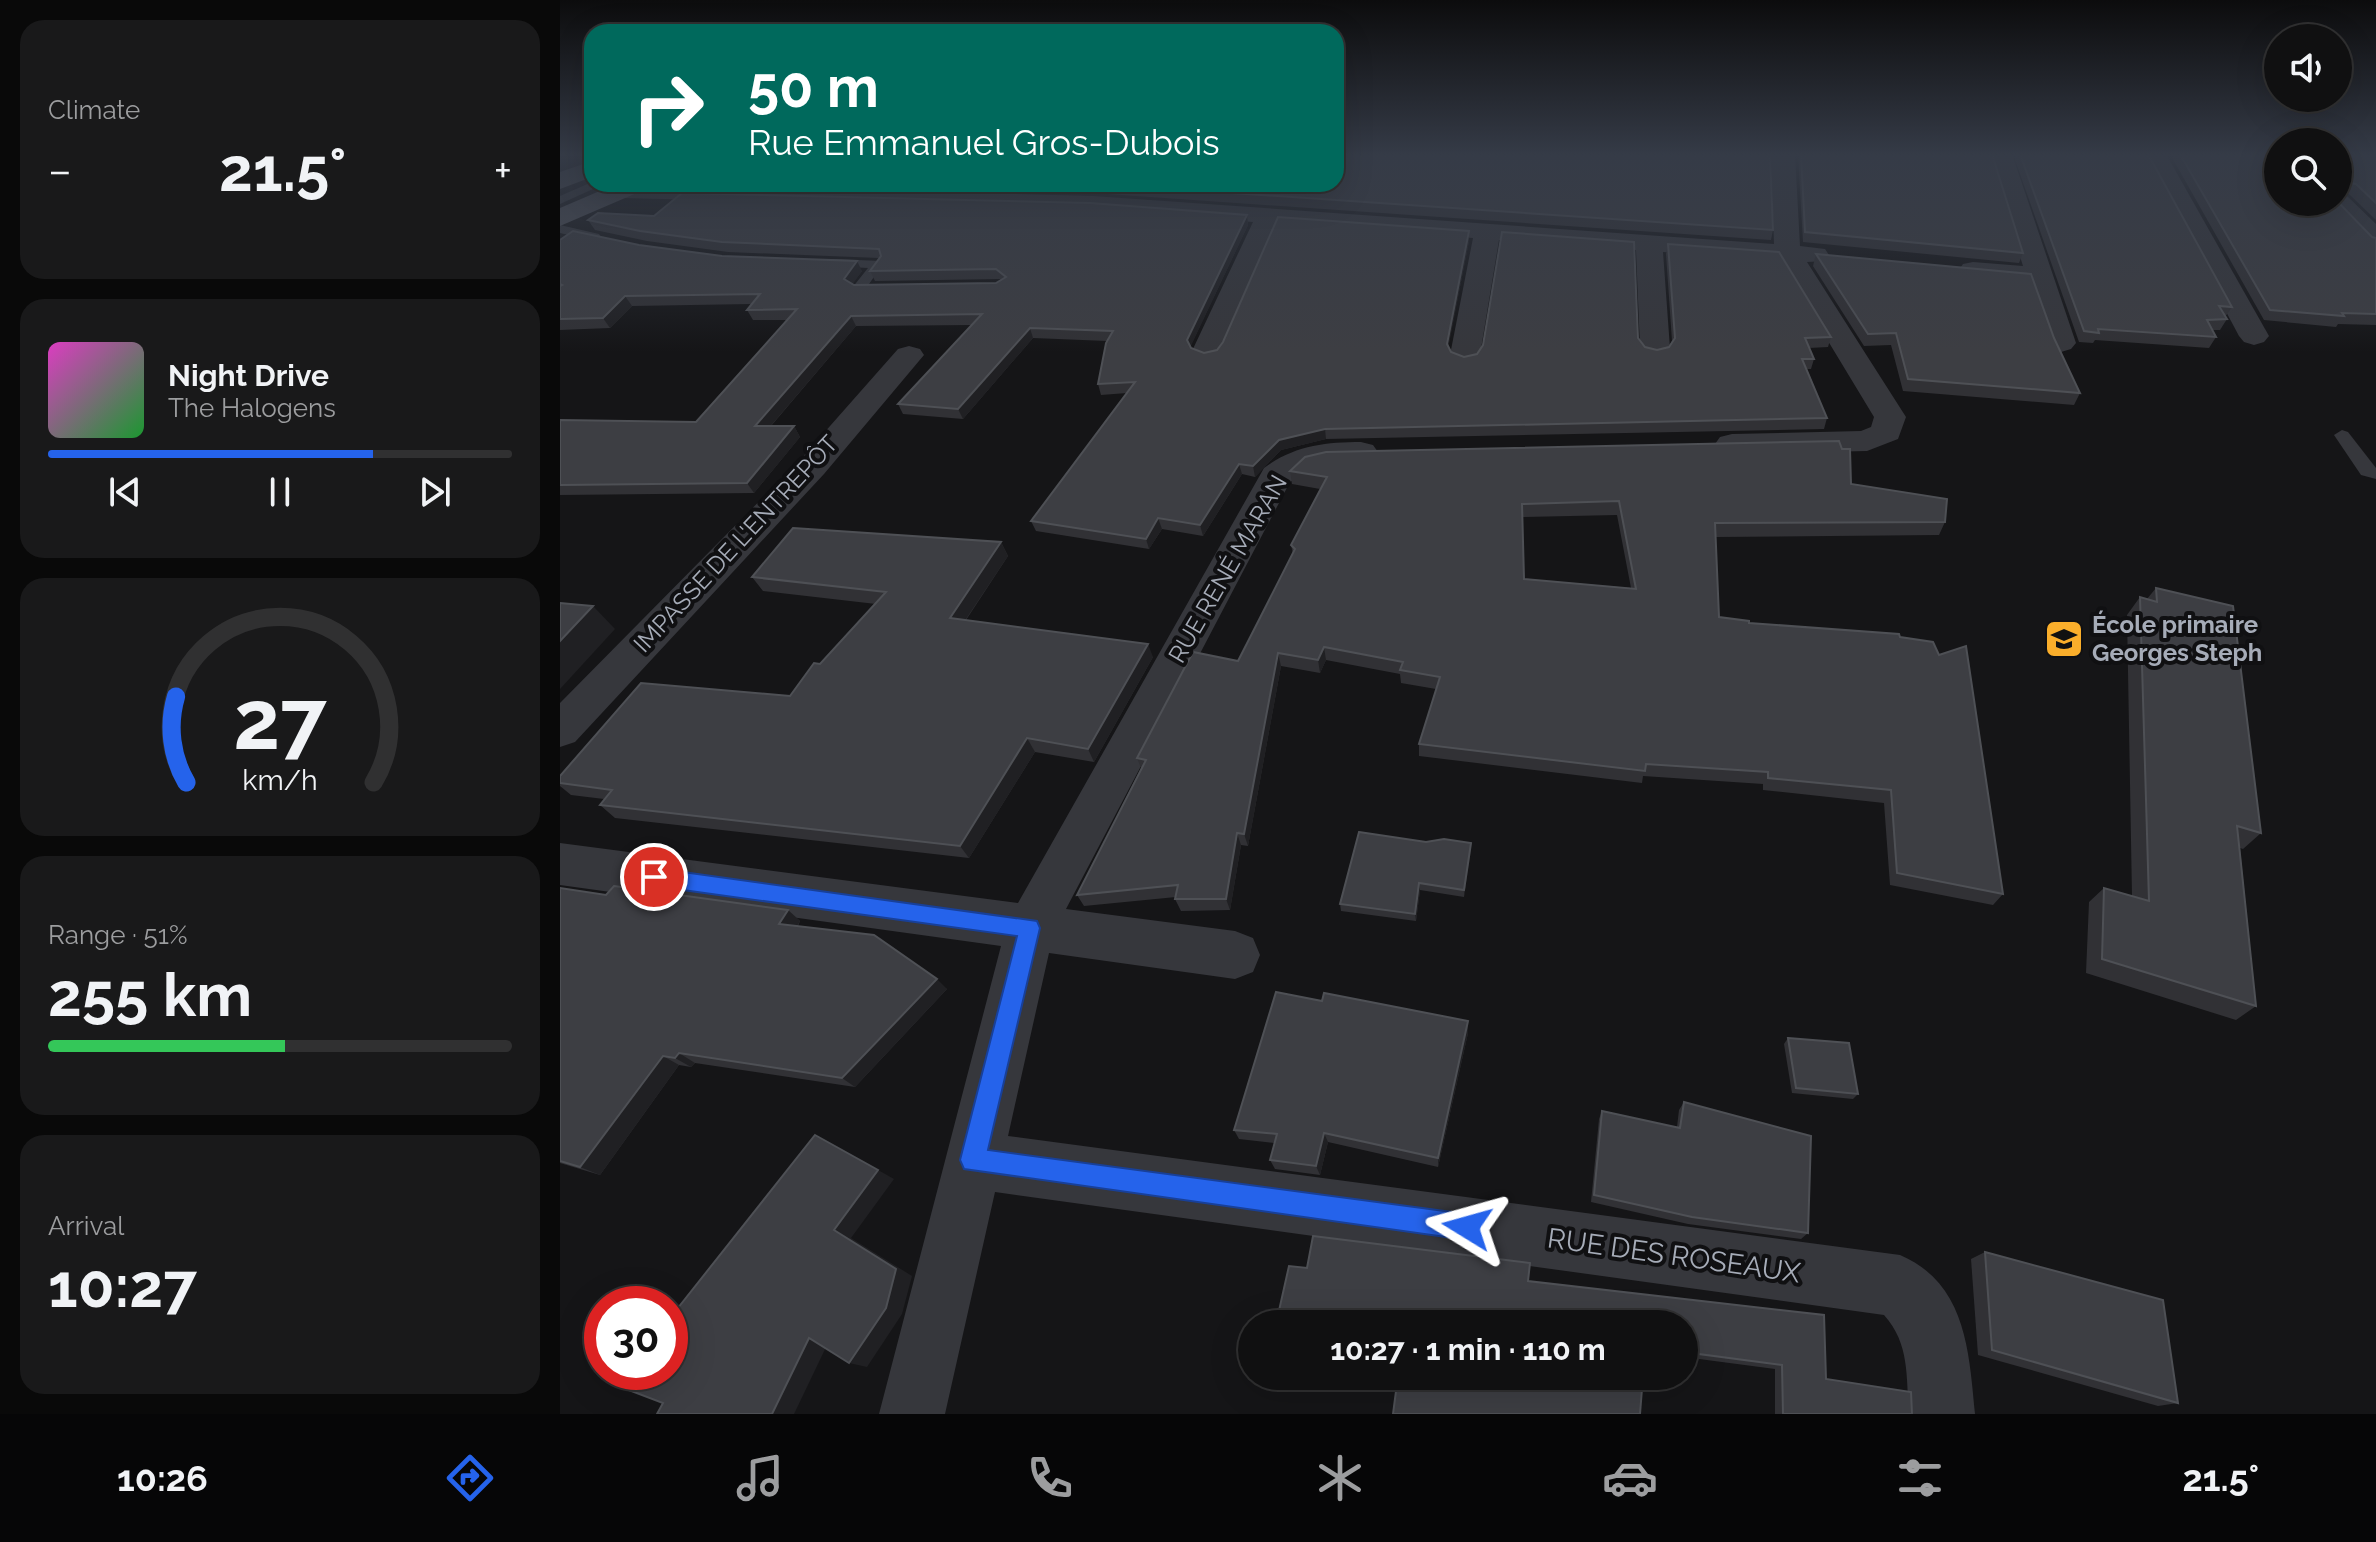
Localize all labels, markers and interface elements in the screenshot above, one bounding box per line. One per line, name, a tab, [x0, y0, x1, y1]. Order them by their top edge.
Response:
map controls	[2264, 24, 2352, 216]
button: sound	[2264, 24, 2352, 112]
text: 50 m	[748, 54, 879, 120]
icon: right	[616, 56, 720, 160]
text: Climate	[48, 95, 140, 125]
text: Rue Emmanuel Gros-Dubois	[748, 121, 1220, 163]
button: search	[2264, 128, 2352, 216]
text: 21.5°	[219, 135, 346, 205]
text: −	[48, 145, 72, 196]
text: +	[494, 145, 512, 196]
text: Night Drive	[168, 358, 329, 393]
text: The Halogens	[168, 393, 336, 423]
street label: IMPASSE DE L'ENTREPÔT	[628, 429, 844, 658]
icon: previous	[103, 470, 147, 514]
icon: pause	[258, 470, 302, 514]
icon: next	[413, 470, 457, 514]
street label: RUE RENÉ MARAN	[1162, 470, 1293, 668]
place label: École primaire Georges Steph	[2092, 610, 2262, 667]
school or university icon: École primaire Georges Steph	[2043, 618, 2085, 660]
text: 27	[233, 671, 327, 768]
text: km/h	[242, 763, 318, 797]
pin	[620, 843, 688, 911]
icon: arrive	[632, 855, 676, 899]
text: Range · 51%	[48, 920, 187, 950]
text: 255 km	[48, 960, 252, 1030]
position arrow	[1425, 1185, 1509, 1269]
text: Arrival	[48, 1211, 124, 1241]
street label: RUE DES ROSEAUX	[1545, 1221, 1803, 1290]
text: 10:27	[48, 1251, 197, 1321]
speed limit sign: 30	[584, 1286, 688, 1390]
text: 10:27 · 1 min · 110 m	[1330, 1332, 1606, 1367]
icon: directions	[442, 1450, 498, 1506]
icon: music	[732, 1450, 788, 1506]
icon: phone	[1022, 1450, 1078, 1506]
icon: climate	[1312, 1450, 1368, 1506]
icon: car	[1602, 1450, 1658, 1506]
icon: filters	[1892, 1450, 1948, 1506]
text: 10:26	[117, 1457, 208, 1499]
text: 21.5°	[2183, 1457, 2259, 1499]

